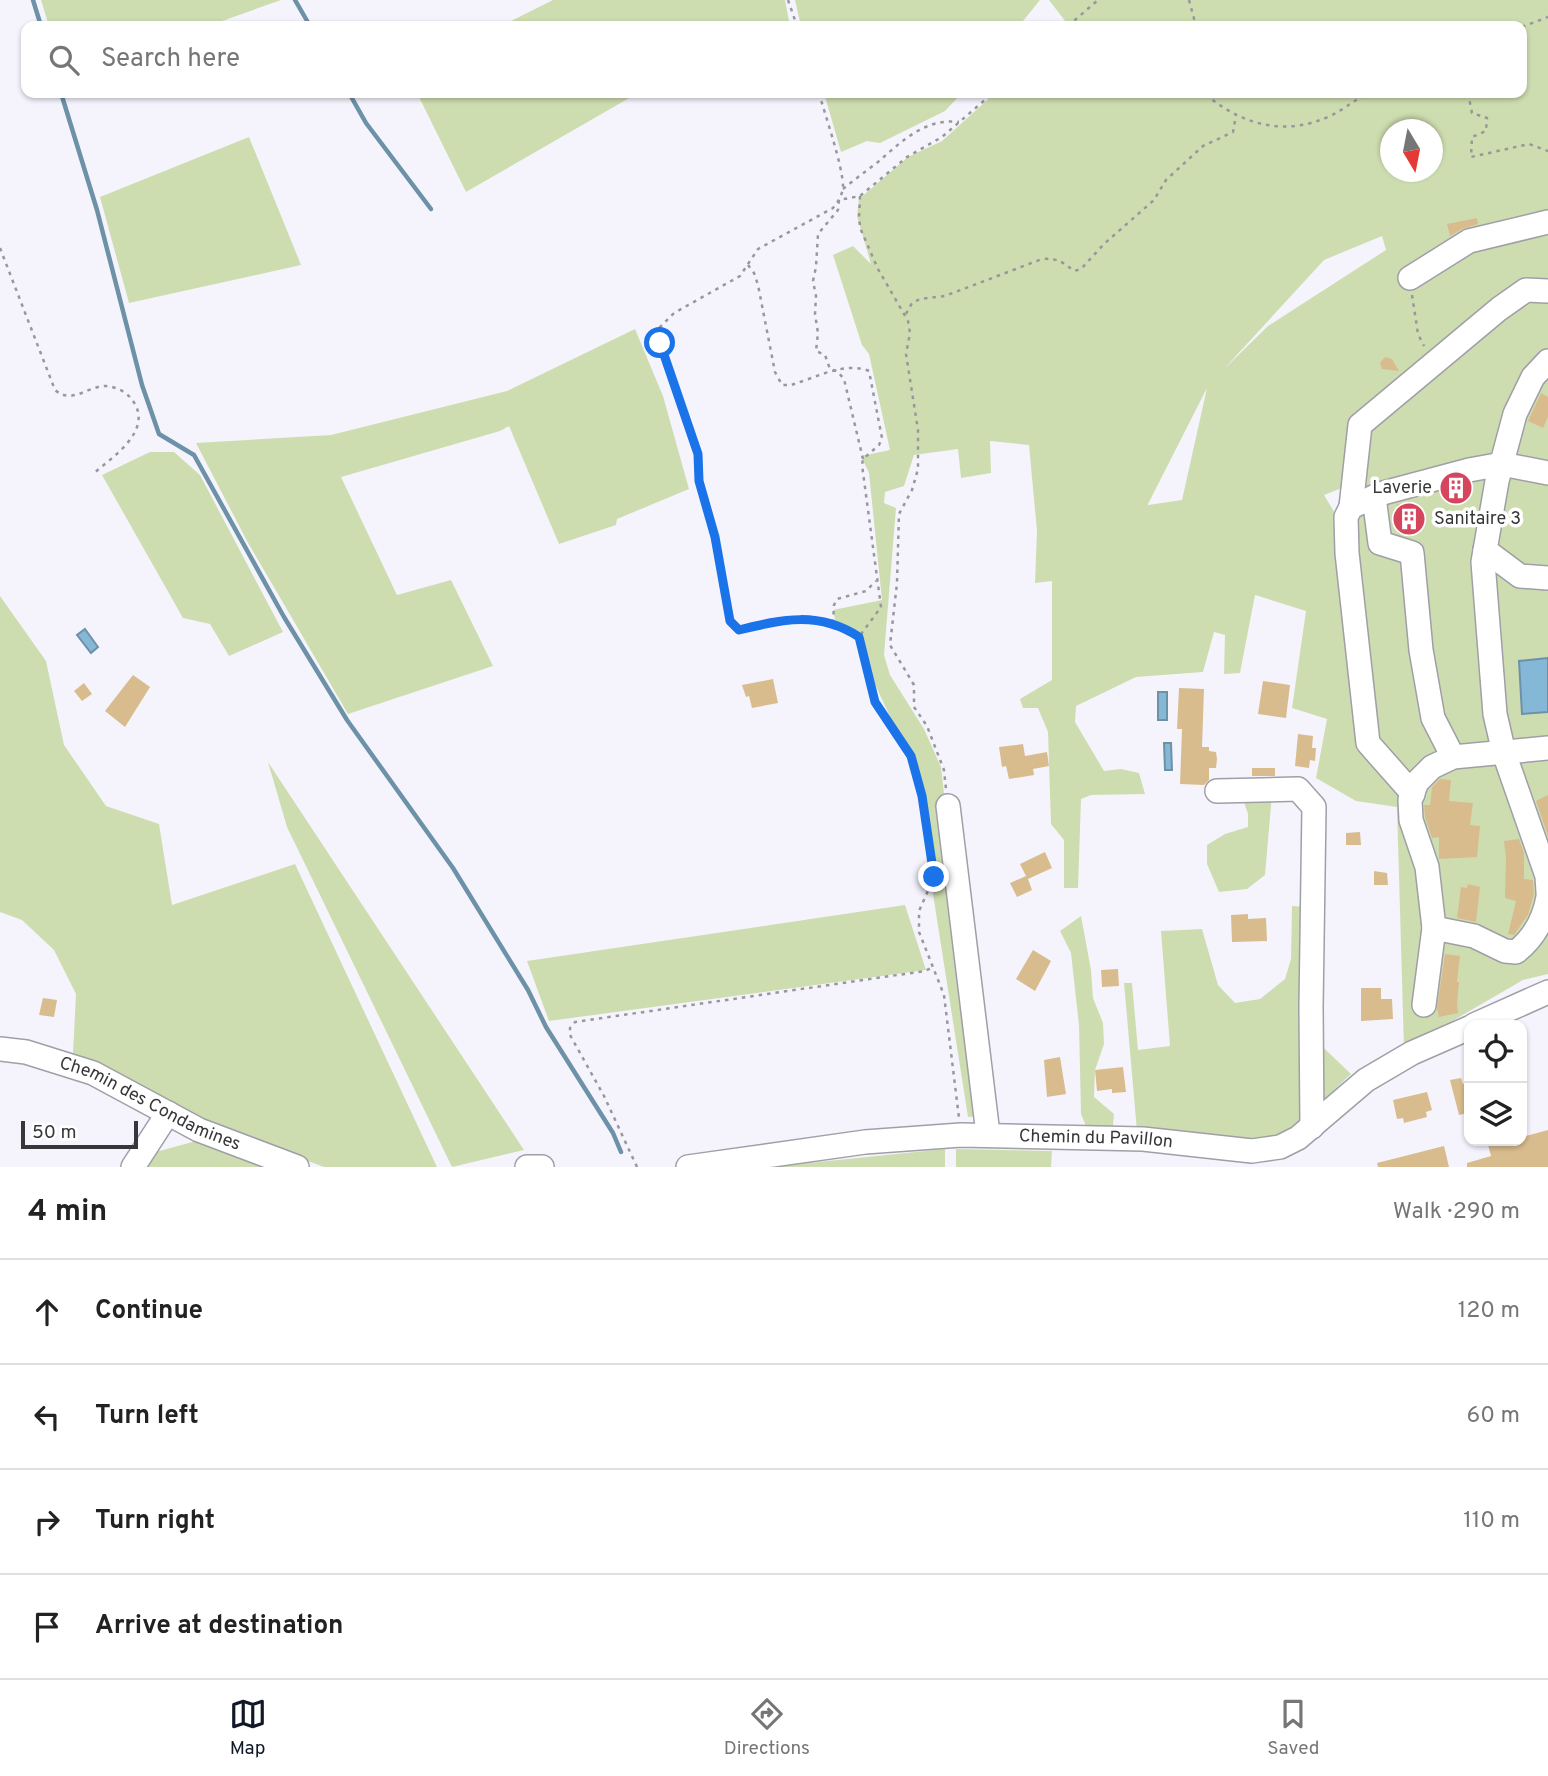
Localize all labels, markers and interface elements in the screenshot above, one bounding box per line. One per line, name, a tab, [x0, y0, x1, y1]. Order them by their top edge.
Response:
search box	[21, 21, 1527, 98]
icon: search	[45, 41, 83, 79]
text: Search here	[101, 43, 240, 76]
north arrow	[1380, 119, 1443, 182]
route start	[644, 327, 675, 358]
building icon: Laverie	[1437, 469, 1475, 507]
place label: Laverie	[1372, 477, 1432, 500]
building icon: Sanitaire 3	[1390, 500, 1428, 538]
place label: Sanitaire 3	[1434, 508, 1521, 531]
route end	[918, 861, 949, 892]
map controls	[1464, 1020, 1527, 1146]
button: locate	[1464, 1020, 1527, 1083]
street label: Chemin des Condamines	[56, 1052, 244, 1156]
button: layers	[1464, 1083, 1527, 1146]
scale bar	[21, 1118, 138, 1150]
text: 50 m	[32, 1121, 77, 1145]
street label: Chemin du Pavillon	[1019, 1125, 1174, 1154]
text: 4 min	[28, 1194, 107, 1231]
text: Walk · 290 m	[1393, 1198, 1520, 1227]
icon: ahead	[28, 1293, 66, 1331]
text: Continue	[95, 1295, 203, 1328]
text: 120 m	[1458, 1297, 1520, 1326]
icon: left	[28, 1398, 66, 1436]
text: Turn left	[95, 1400, 199, 1433]
text: 60 m	[1467, 1402, 1520, 1431]
icon: right	[28, 1503, 66, 1541]
text: Turn right	[95, 1505, 215, 1538]
text: 110 m	[1463, 1507, 1520, 1536]
icon: arrive	[28, 1608, 66, 1646]
text: Arrive at destination	[95, 1610, 343, 1643]
tab: Map	[229, 1695, 267, 1761]
tab: Directions	[724, 1695, 810, 1761]
tab: Saved	[1267, 1695, 1319, 1761]

